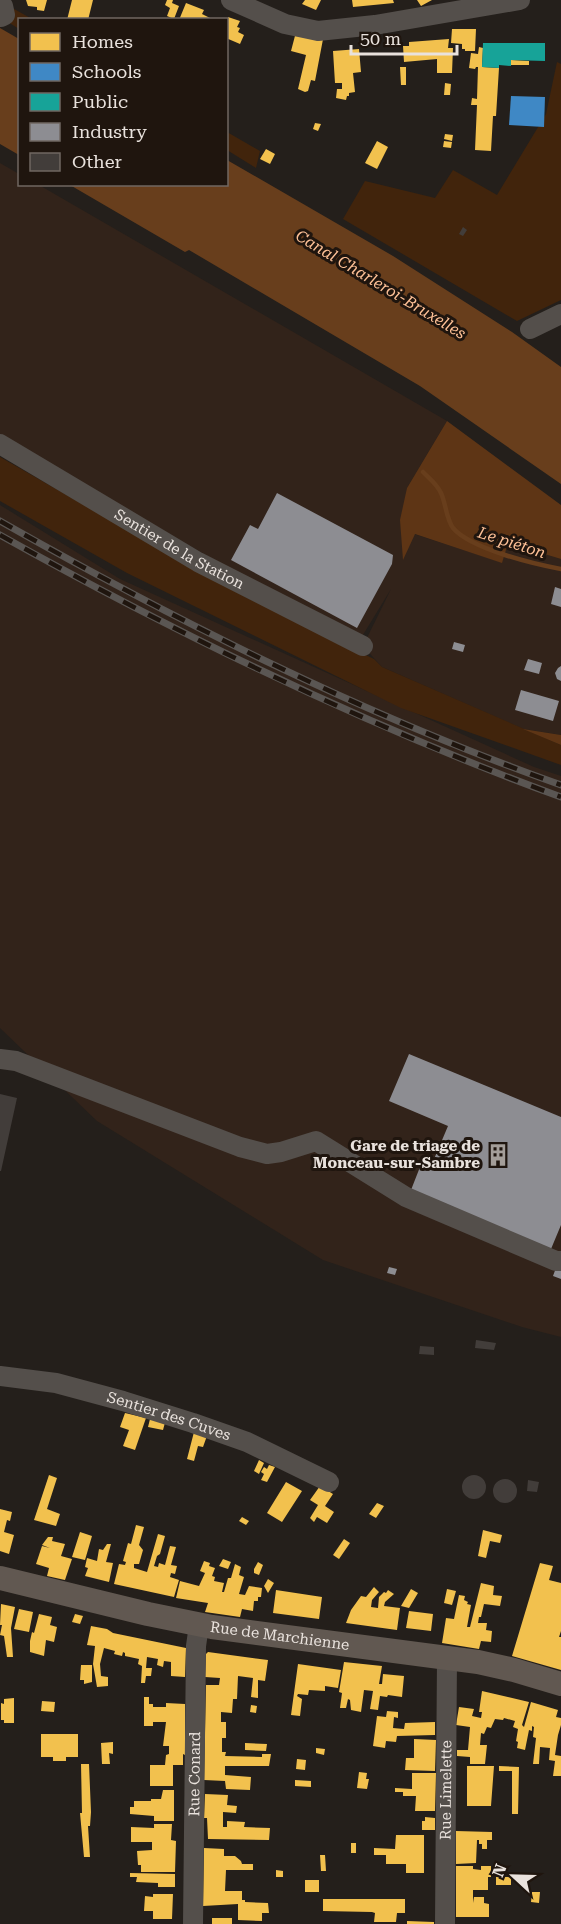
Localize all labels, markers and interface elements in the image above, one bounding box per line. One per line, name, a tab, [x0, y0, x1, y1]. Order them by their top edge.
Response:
legend	[18, 18, 228, 186]
scale bar	[351, 18, 458, 56]
text: 50 m	[360, 28, 401, 49]
text: Homes	[72, 31, 133, 52]
text: Schools	[72, 61, 141, 82]
text: Public	[72, 91, 128, 112]
text: Industry	[72, 121, 147, 142]
text: Other	[72, 151, 122, 172]
water label: Canal Charleroi-Bruxelles	[292, 226, 469, 343]
street label: Sentier de la Station	[111, 505, 248, 593]
water label: Le piéton	[475, 522, 548, 562]
place label: Gare de triage de Monceau-sur-Sambre	[313, 1137, 480, 1172]
building icon: Gare de triage de Monceau-sur-Sambre	[485, 1142, 511, 1168]
street label: Sentier des Cuves	[105, 1388, 233, 1445]
street label: Rue de Marchienne	[209, 1618, 351, 1654]
street label: Rue Conard	[185, 1731, 204, 1817]
street label: Rue Limelette	[437, 1740, 455, 1840]
north arrow	[483, 1846, 543, 1906]
text: N	[488, 1861, 511, 1880]

